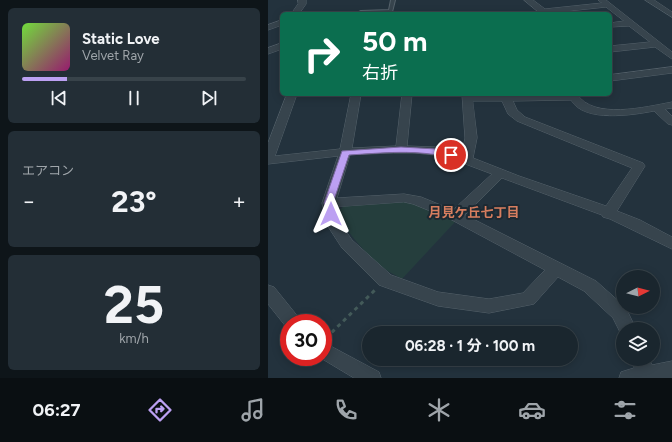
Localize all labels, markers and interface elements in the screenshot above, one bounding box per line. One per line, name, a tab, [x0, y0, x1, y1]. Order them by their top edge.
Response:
text: 50 m	[362, 24, 428, 58]
icon: right	[296, 28, 348, 80]
text: Static Love	[82, 30, 160, 48]
text: Velvet Ray	[82, 48, 144, 63]
text: 右折	[362, 62, 398, 84]
icon: previous	[48, 87, 70, 109]
icon: pause	[123, 87, 145, 109]
icon: next	[198, 87, 220, 109]
pin	[434, 138, 468, 172]
icon: arrive	[440, 144, 462, 166]
text: エアコン	[22, 163, 74, 178]
text: 23°	[111, 183, 157, 220]
text: −	[22, 188, 36, 215]
text: +	[232, 188, 246, 215]
position arrow	[310, 193, 352, 235]
district label: 月見ケ丘七丁目	[428, 205, 520, 220]
north arrow	[616, 270, 660, 314]
map controls	[616, 270, 660, 366]
text: 25	[104, 274, 164, 336]
speed limit sign: 30	[280, 314, 332, 366]
button: layers	[616, 322, 660, 366]
text: km/h	[119, 331, 149, 346]
text: 06:28 · 1 分 · 100 m	[405, 337, 535, 355]
icon: directions	[146, 396, 174, 424]
icon: music	[239, 396, 267, 424]
icon: phone	[332, 396, 360, 424]
icon: climate	[425, 396, 453, 424]
icon: car	[518, 396, 546, 424]
icon: filters	[611, 396, 639, 424]
text: 06:27	[33, 399, 81, 421]

